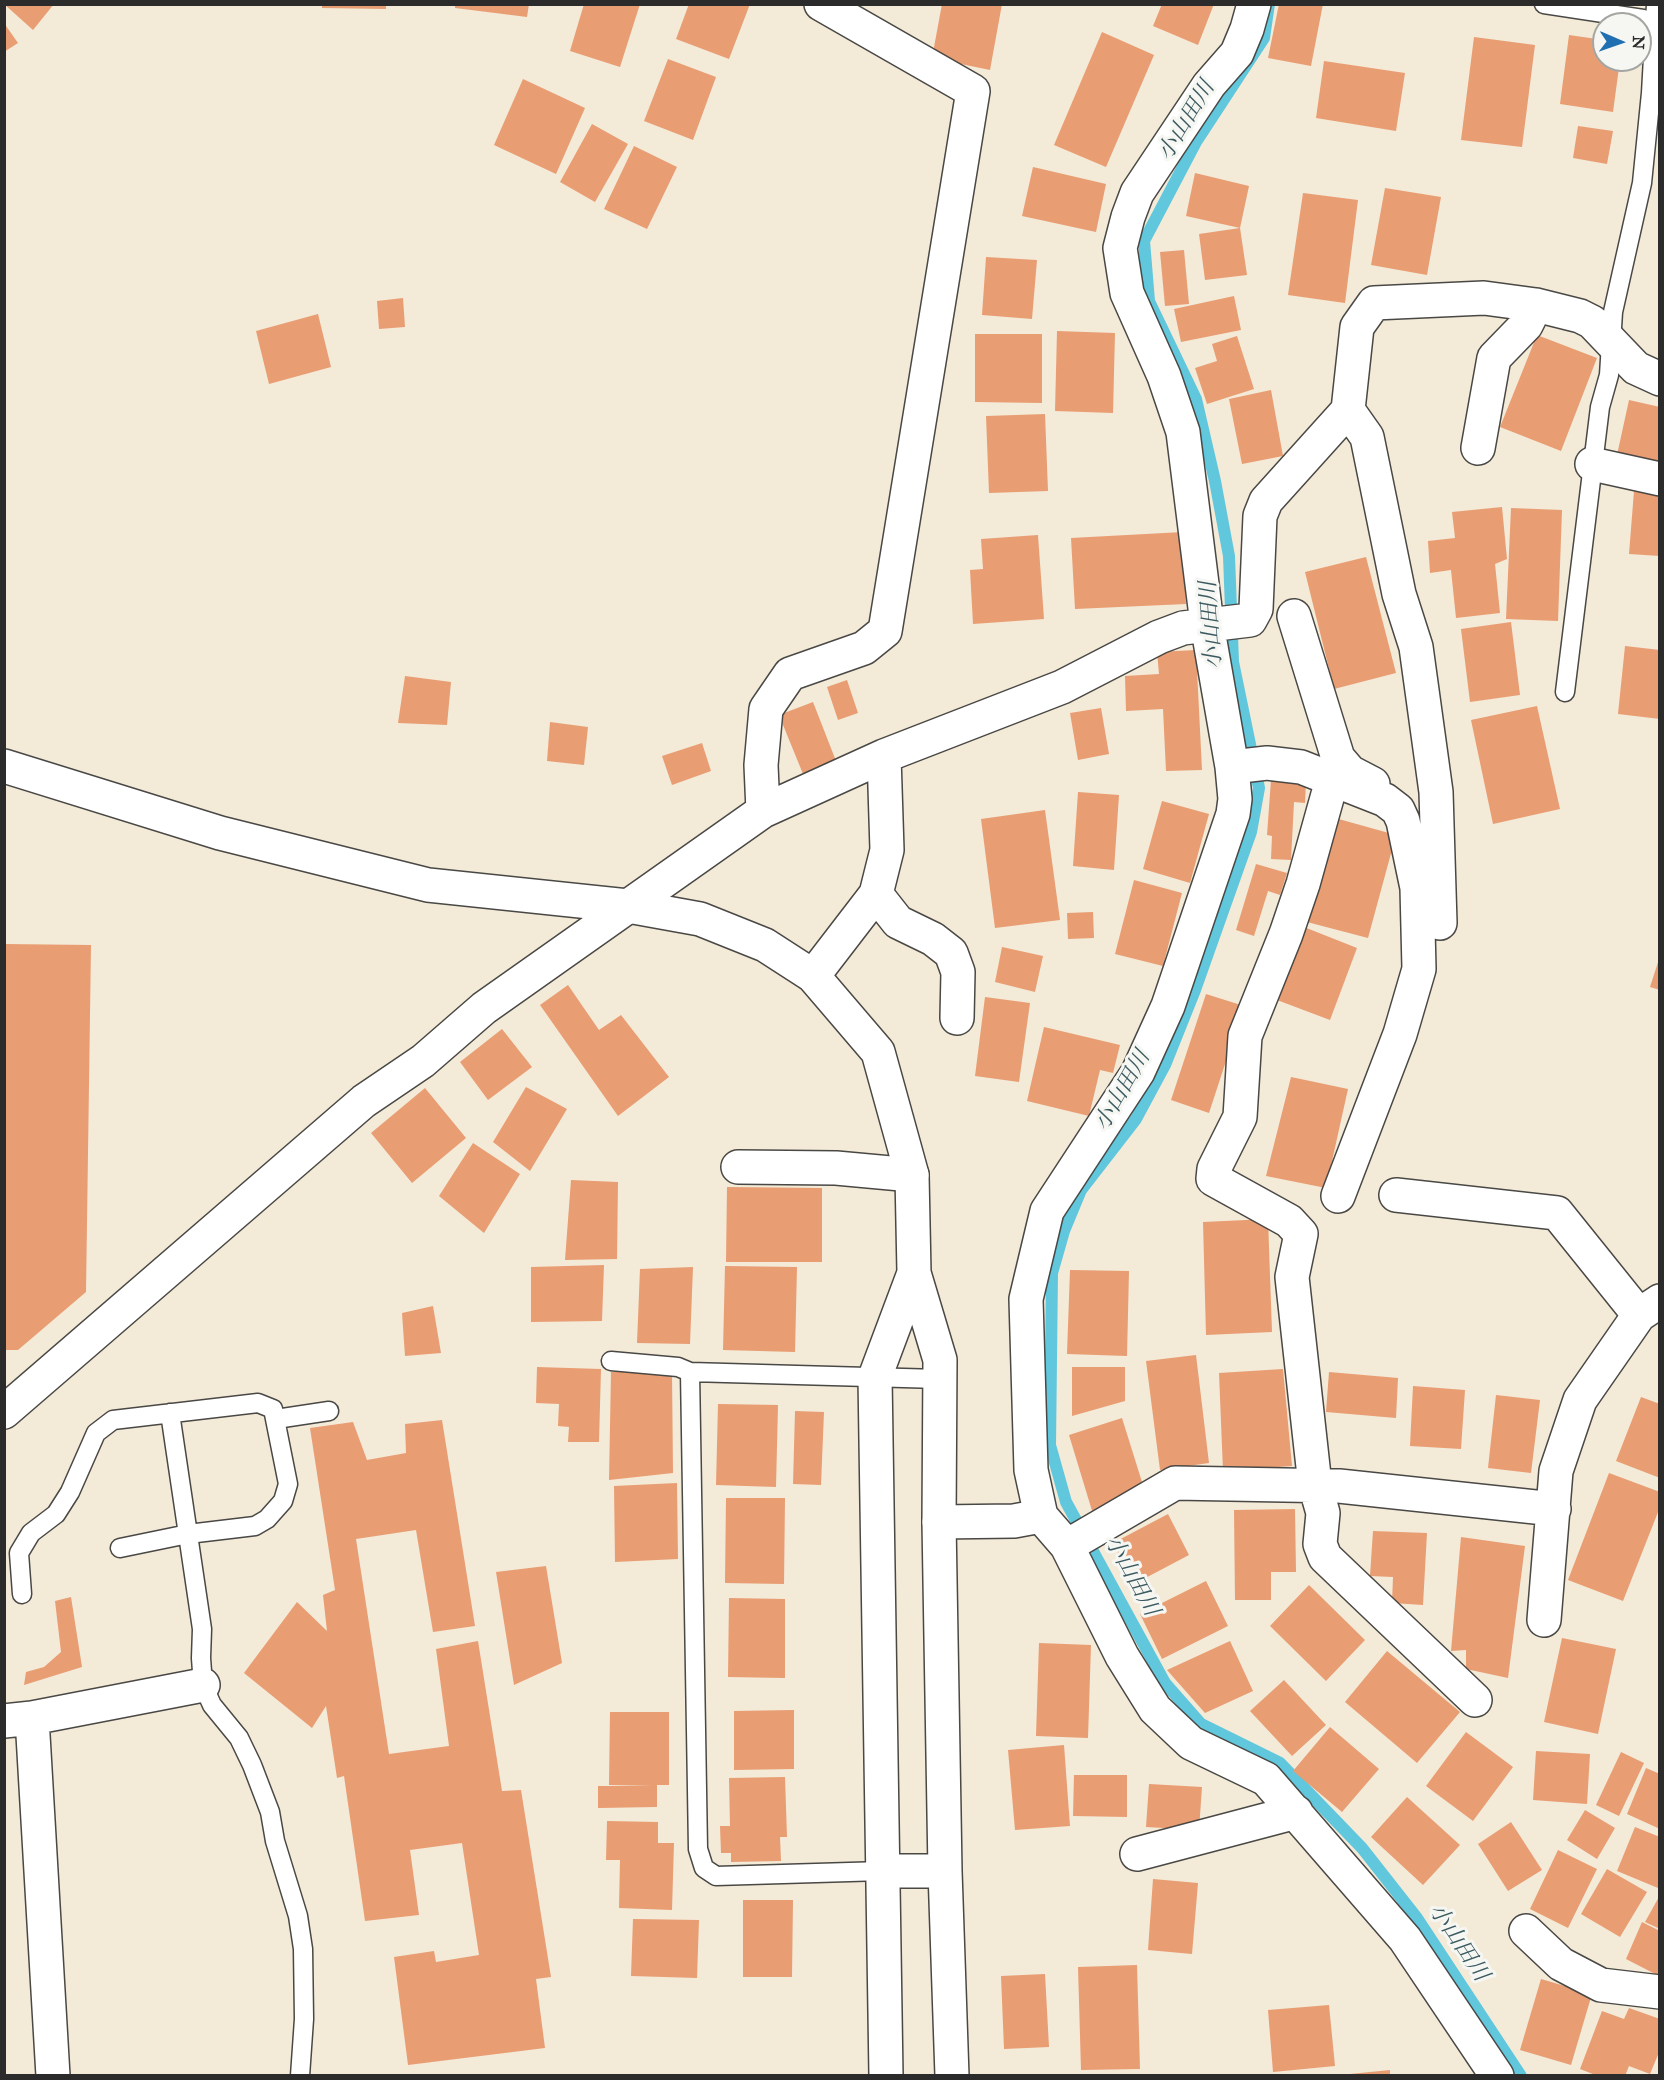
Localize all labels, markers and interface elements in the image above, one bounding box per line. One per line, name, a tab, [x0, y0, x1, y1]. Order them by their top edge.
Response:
north arrow	[1592, 12, 1652, 72]
text: N	[1629, 35, 1648, 50]
water label: 小山田川	[1153, 76, 1221, 166]
water label: 小山田川	[1196, 580, 1228, 670]
water label: 小山田川	[1090, 1046, 1156, 1136]
water label: 小山田川	[1098, 1531, 1164, 1621]
water label: 小山田川	[1422, 1899, 1494, 1987]

